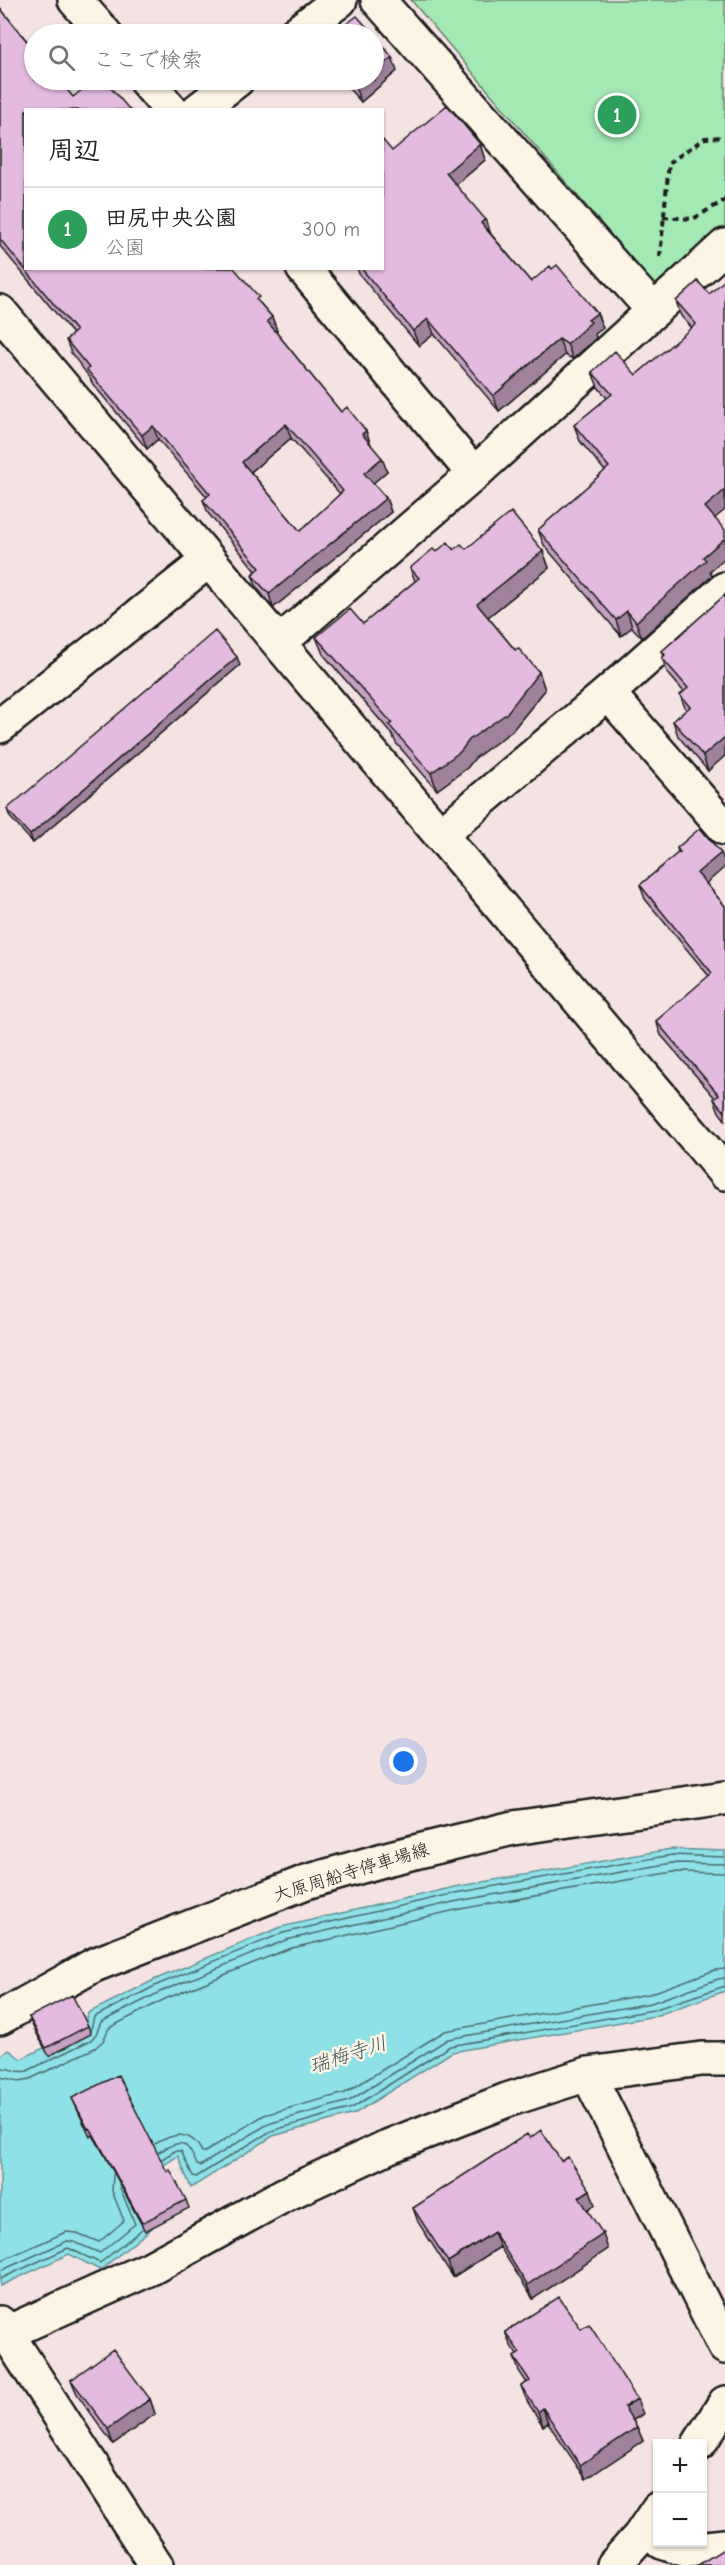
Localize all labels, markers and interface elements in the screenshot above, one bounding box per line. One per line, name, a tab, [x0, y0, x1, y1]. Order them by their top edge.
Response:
search box	[24, 24, 384, 90]
icon: search	[45, 41, 78, 74]
text: ここで検索	[93, 47, 203, 73]
pin: 1	[598, 92, 636, 138]
text: 周辺	[48, 136, 100, 166]
text: 田尻中央公園	[105, 205, 237, 231]
text: 1	[64, 218, 71, 241]
text: 300 m	[302, 218, 360, 241]
text: 公園	[105, 236, 145, 259]
your location	[389, 1747, 418, 1776]
street label: 大原周船寺停車場線	[271, 1839, 432, 1906]
water label: 瑞梅寺川	[307, 2031, 390, 2078]
map controls	[653, 2439, 707, 2547]
button: +	[653, 2439, 707, 2493]
button: −	[653, 2493, 707, 2547]

